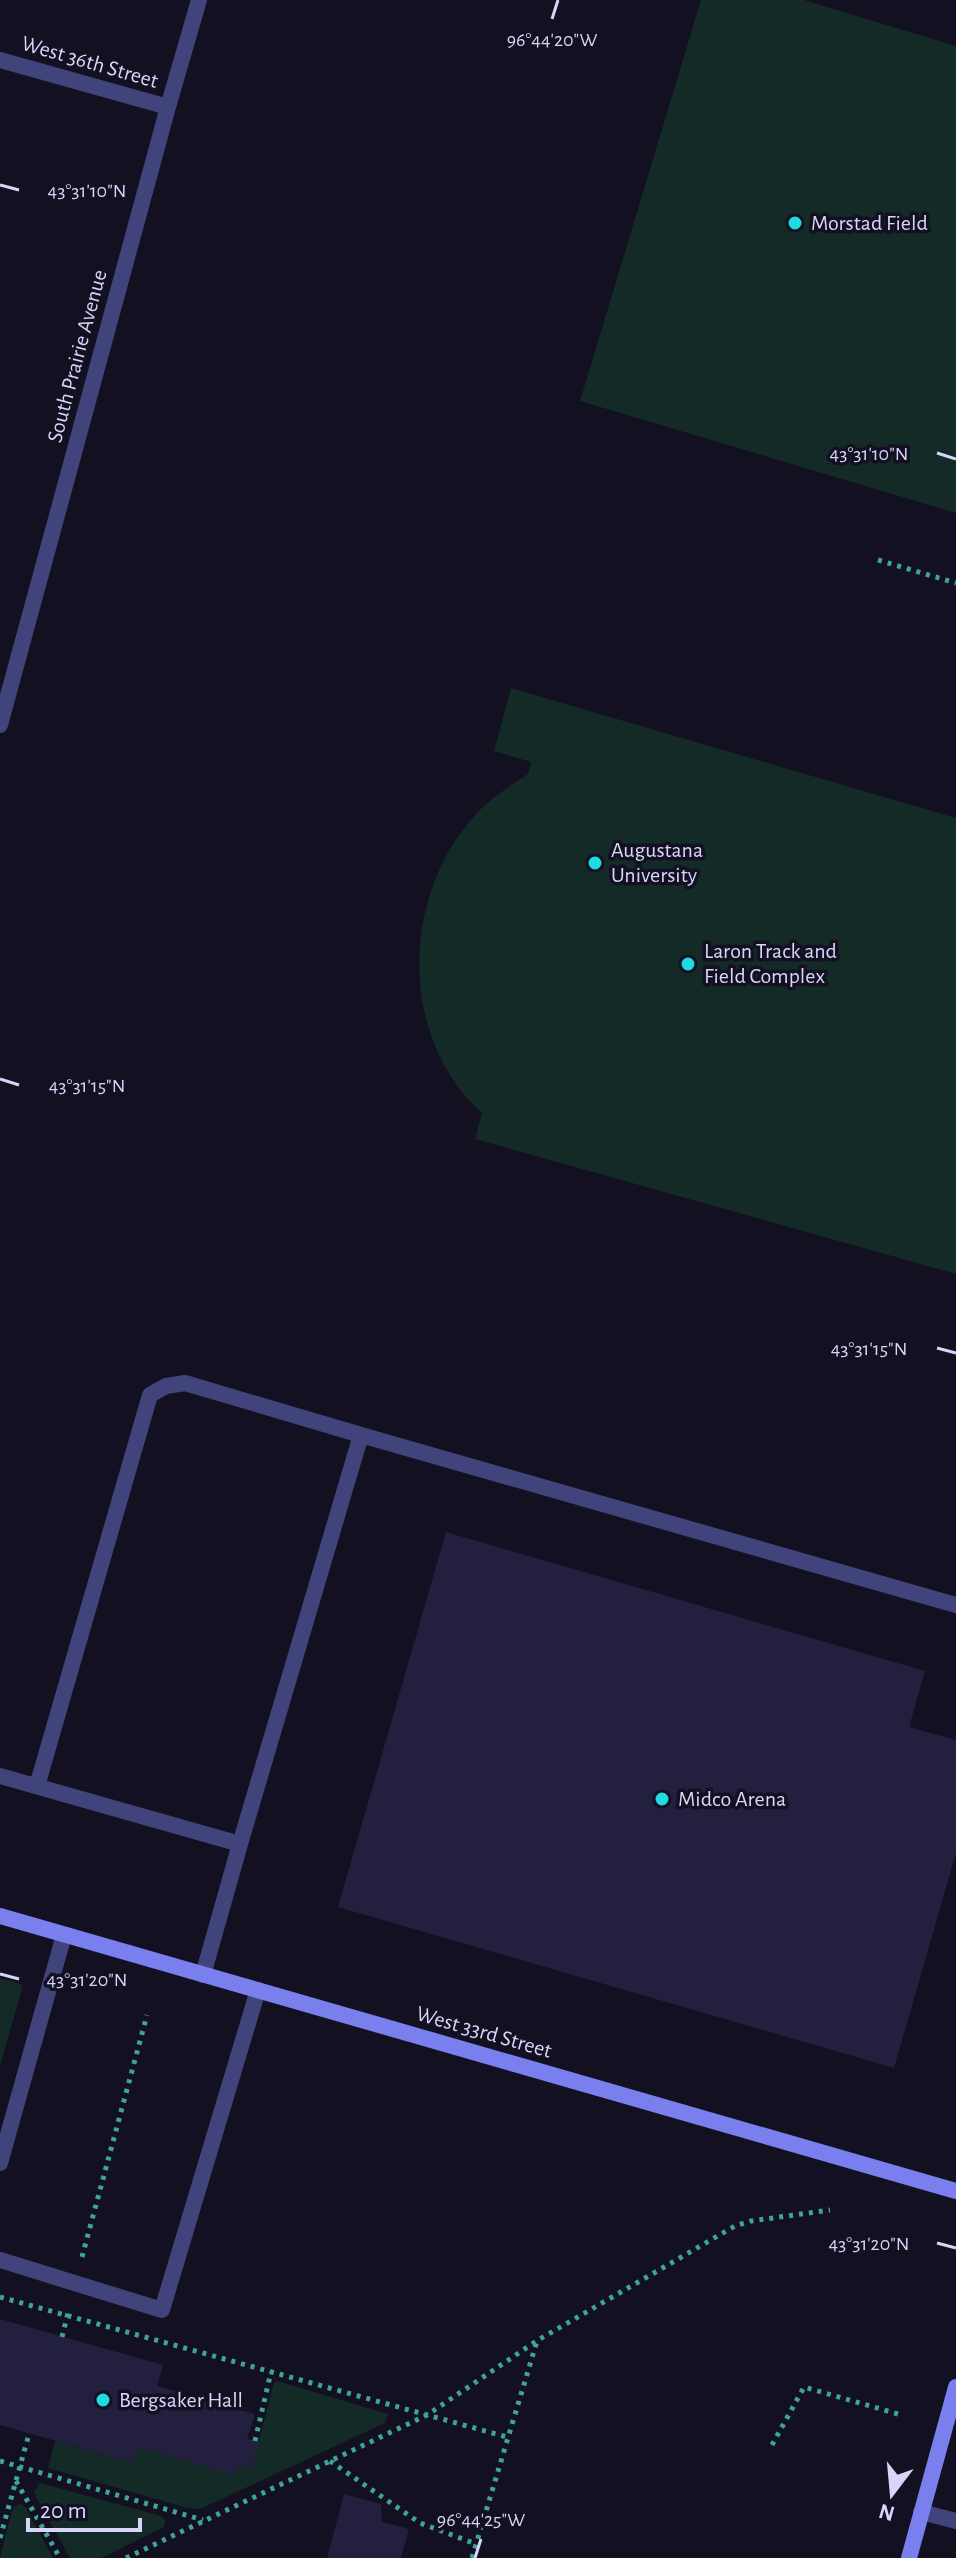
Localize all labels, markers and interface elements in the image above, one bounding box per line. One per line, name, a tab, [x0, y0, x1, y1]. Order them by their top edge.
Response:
text: 96°44'20"W	[507, 30, 597, 50]
street label: West 36th Street	[19, 32, 161, 92]
text: 43°31'10"N	[48, 181, 126, 201]
place label: Morstad Field	[811, 212, 928, 234]
marker: Morstad Field	[786, 214, 804, 232]
street label: South Prairie Avenue	[43, 267, 111, 445]
text: 43°31'10"N	[830, 444, 908, 464]
place label: Augustana University	[611, 839, 703, 886]
marker: Augustana University	[586, 854, 604, 872]
place label: Laron Track and Field Complex	[704, 940, 837, 987]
marker: Laron Track and Field Complex	[679, 955, 697, 973]
text: 43°31'15"N	[49, 1076, 125, 1096]
text: 43°31'15"N	[831, 1339, 907, 1359]
place label: Midco Arena	[678, 1788, 786, 1810]
marker: Midco Arena	[653, 1790, 671, 1808]
text: 43°31'20"N	[46, 1970, 128, 1990]
street label: West 33rd Street	[414, 2002, 554, 2062]
text: 43°31'20"N	[828, 2234, 910, 2254]
place label: Bergsaker Hall	[119, 2389, 243, 2411]
marker: Bergsaker Hall	[94, 2391, 112, 2409]
north arrow	[852, 2454, 932, 2534]
scale bar	[28, 2482, 140, 2532]
text: 20 m	[40, 2499, 87, 2523]
text: N	[876, 2500, 897, 2525]
text: 96°44'25"W	[437, 2510, 525, 2530]

